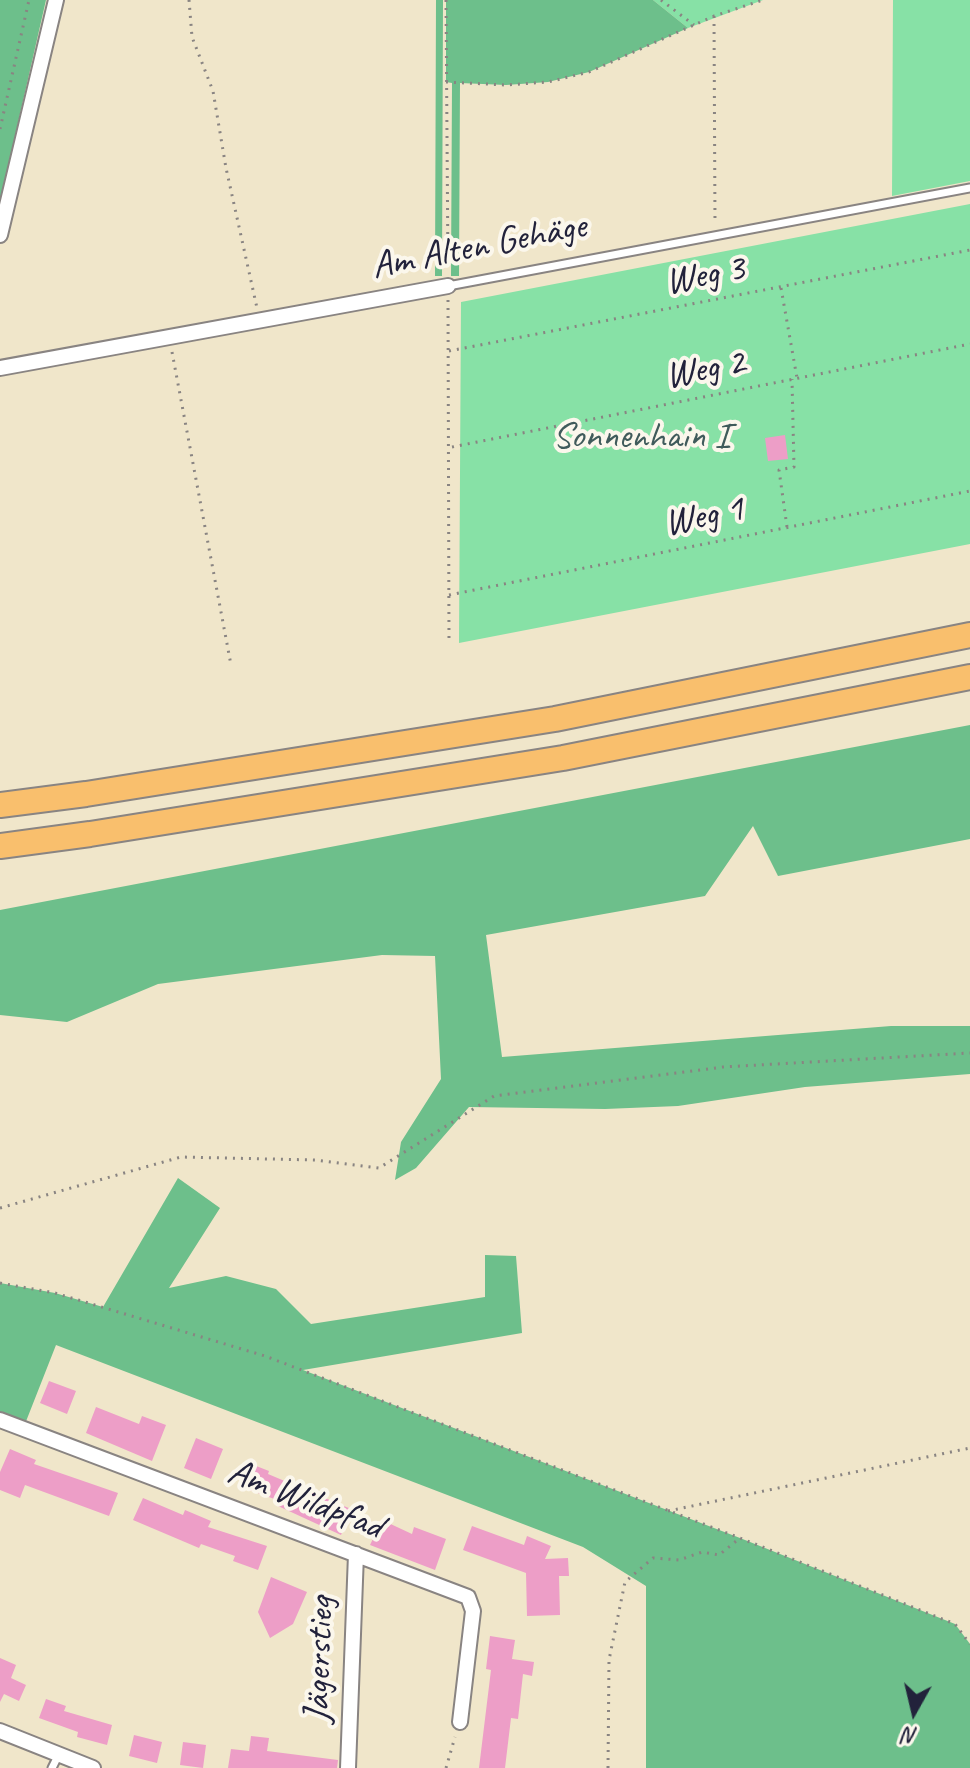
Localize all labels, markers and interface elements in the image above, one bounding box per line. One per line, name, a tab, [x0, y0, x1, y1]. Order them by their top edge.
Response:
street label: Am Alten Gehäge	[368, 204, 590, 290]
street label: Weg 3	[661, 246, 749, 306]
street label: Weg 2	[661, 340, 749, 400]
park label: Sonnenhain I	[553, 414, 729, 460]
street label: Weg 1	[660, 486, 748, 548]
street label: Am Wildpfad	[221, 1450, 389, 1550]
street label: Jägerstieg	[295, 1596, 345, 1724]
north arrow	[874, 1672, 954, 1752]
text: N	[902, 1721, 919, 1751]

